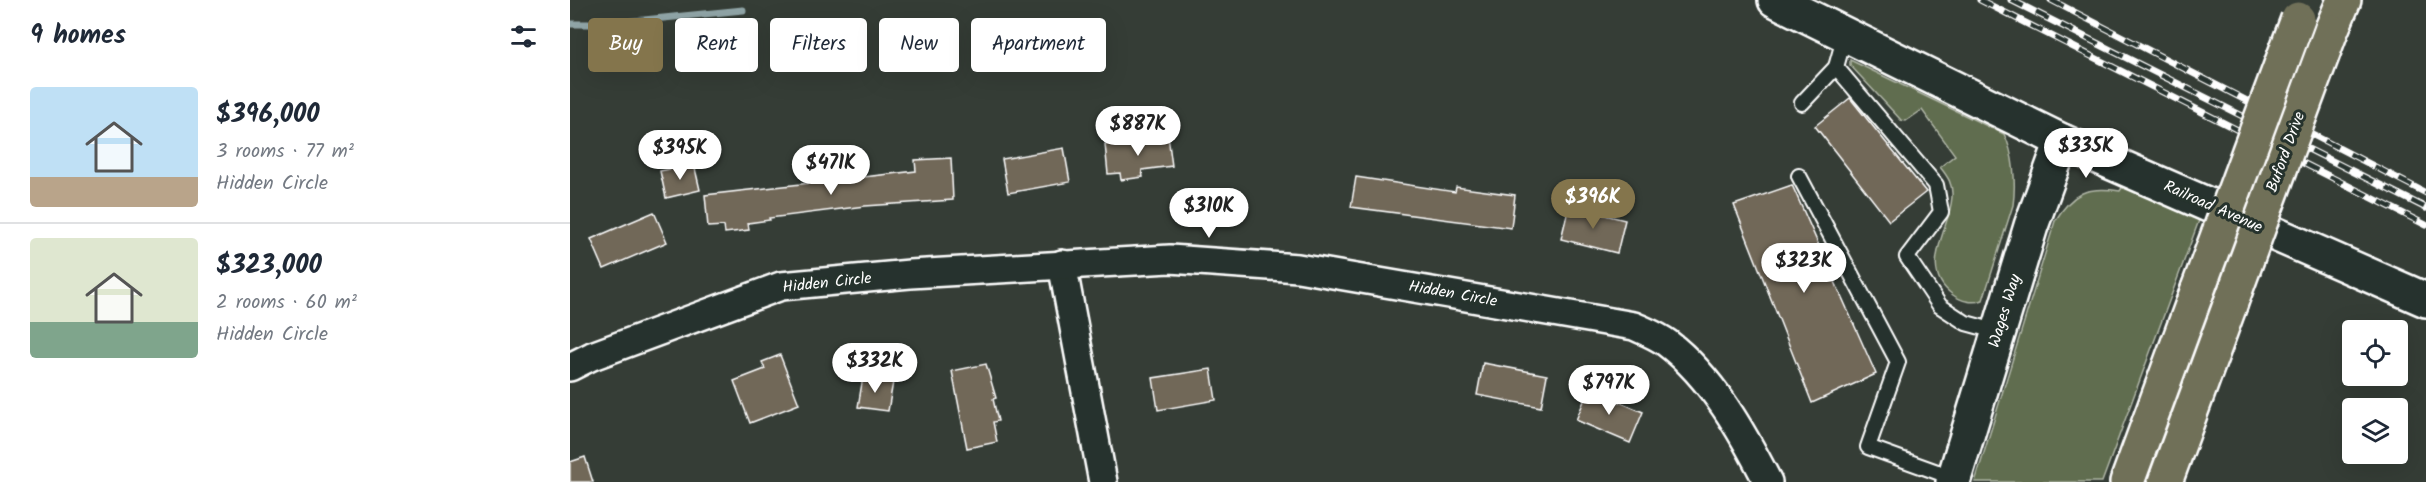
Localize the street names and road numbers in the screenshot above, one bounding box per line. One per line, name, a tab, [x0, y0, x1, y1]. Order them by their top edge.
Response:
street label: Buford Drive	[2260, 108, 2312, 196]
street label: Railroad Avenue	[2159, 174, 2267, 240]
street label: Hidden Circle	[781, 266, 873, 300]
street label: Wages Way	[1982, 271, 2028, 351]
street label: Hidden Circle	[1407, 274, 1499, 314]

